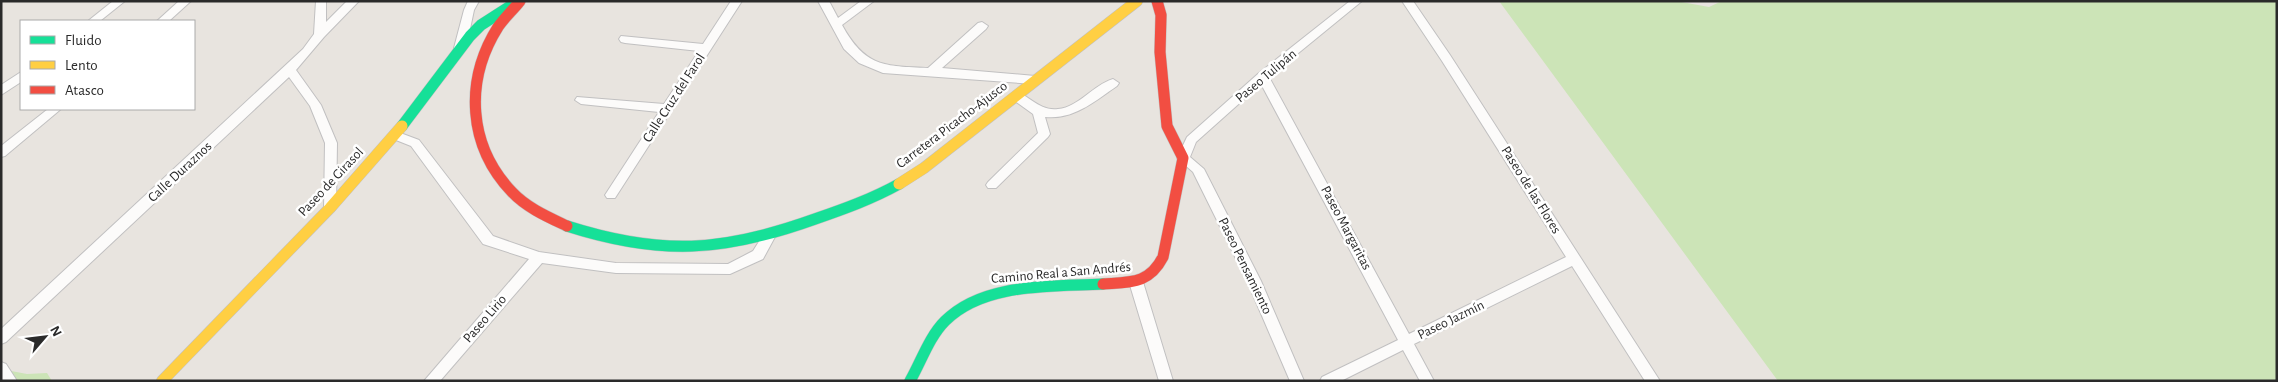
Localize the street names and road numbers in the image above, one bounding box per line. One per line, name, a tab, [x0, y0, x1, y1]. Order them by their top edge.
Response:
street label: Paseo Tulipán	[1233, 47, 1299, 105]
street label: Calle Cruz del Farol	[640, 51, 708, 145]
street label: Carretera Picacho-Ajusco	[894, 79, 1010, 171]
street label: Calle Duraznos	[145, 139, 215, 205]
street label: Paseo de las Flores	[1499, 144, 1563, 236]
street label: Paseo de Girasol	[296, 145, 366, 219]
street label: Paseo Margaritas	[1318, 184, 1374, 272]
street label: Paseo Pensamiento	[1216, 216, 1274, 317]
street label: Camino Real a San Andrés	[991, 260, 1131, 286]
street label: Paseo Lirio	[461, 292, 509, 346]
street label: Paseo Jazmín	[1415, 298, 1487, 342]

